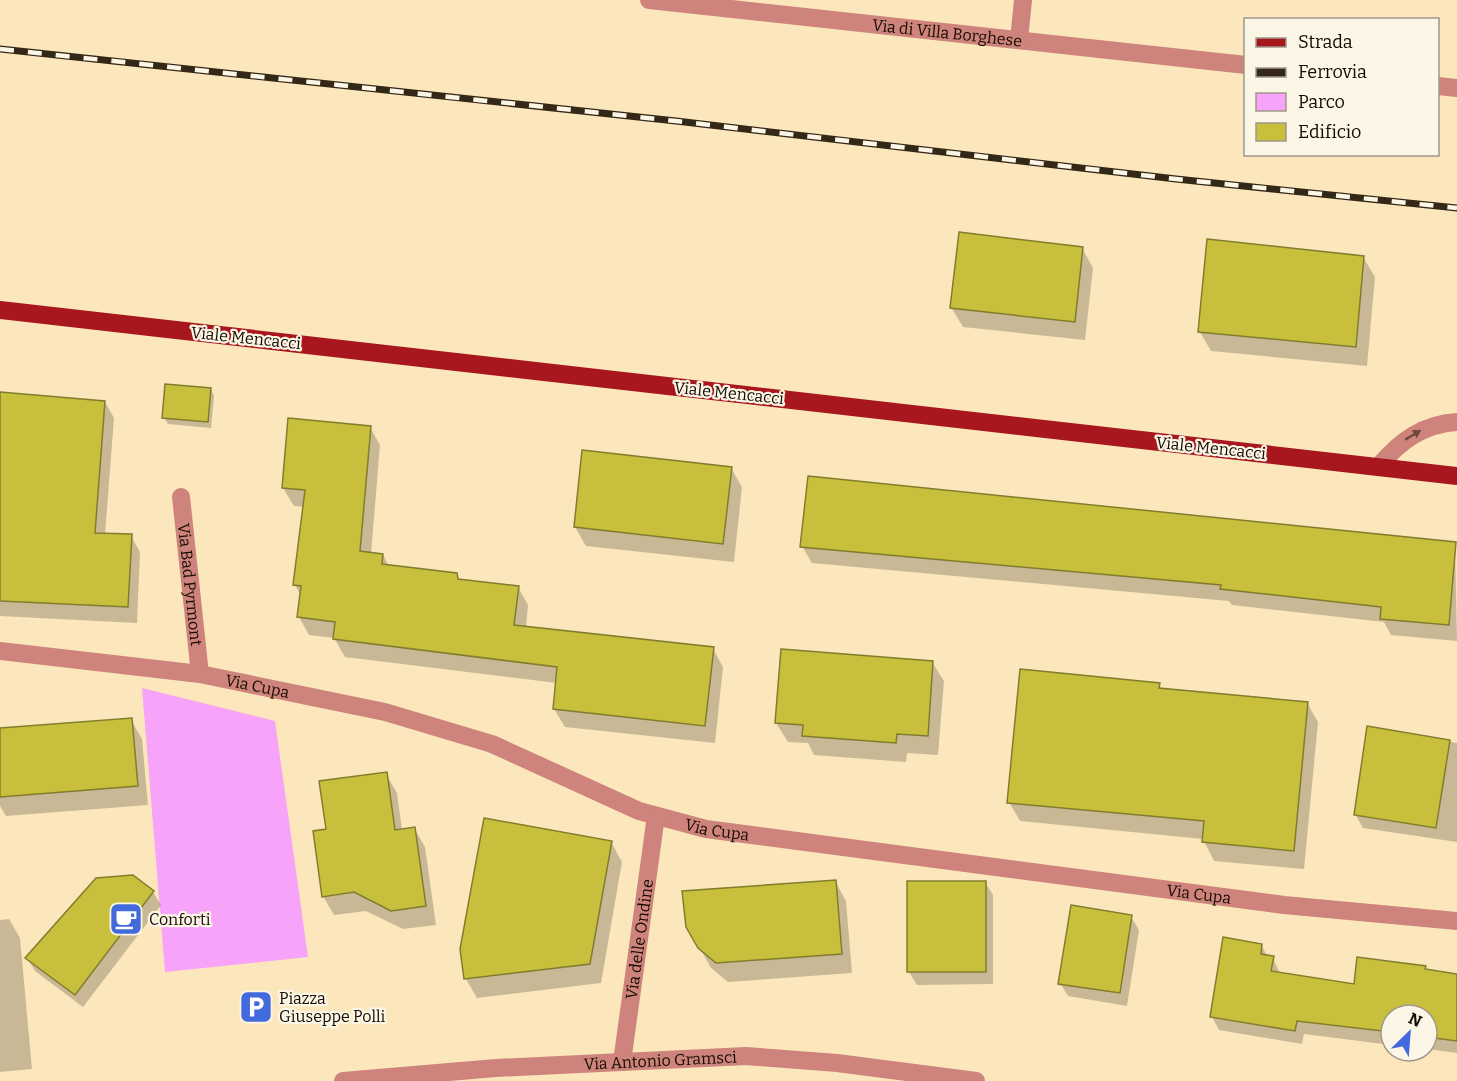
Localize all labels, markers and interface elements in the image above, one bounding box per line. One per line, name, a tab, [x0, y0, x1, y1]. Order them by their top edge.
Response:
street label: Via di Villa Borghese	[871, 15, 1023, 50]
legend	[1244, 18, 1439, 156]
text: Strada	[1298, 31, 1353, 53]
text: Ferrovia	[1298, 61, 1367, 83]
text: Parco	[1298, 91, 1345, 113]
text: Edificio	[1298, 121, 1361, 143]
street label: Viale Mencacci	[190, 323, 302, 353]
street label: Viale Mencacci	[673, 378, 785, 408]
one-way arrow	[1405, 430, 1422, 440]
street label: Viale Mencacci	[1155, 433, 1267, 463]
street label: Via Bad Pyrmont	[174, 522, 206, 647]
street label: Via Cupa	[224, 670, 291, 702]
street label: Via Cupa	[683, 814, 751, 844]
street label: Via delle Ondine	[621, 878, 657, 1001]
street label: Via Cupa	[1166, 880, 1233, 908]
cafe icon: Conforti	[108, 901, 144, 937]
place label: Conforti	[149, 910, 211, 929]
parking icon: Piazza Giuseppe Polli	[238, 989, 274, 1025]
place label: Piazza Giuseppe Polli	[279, 989, 386, 1026]
north arrow	[1379, 1003, 1439, 1063]
text: N	[1406, 1009, 1425, 1031]
street label: Via Antonio Gramsci	[583, 1047, 737, 1073]

